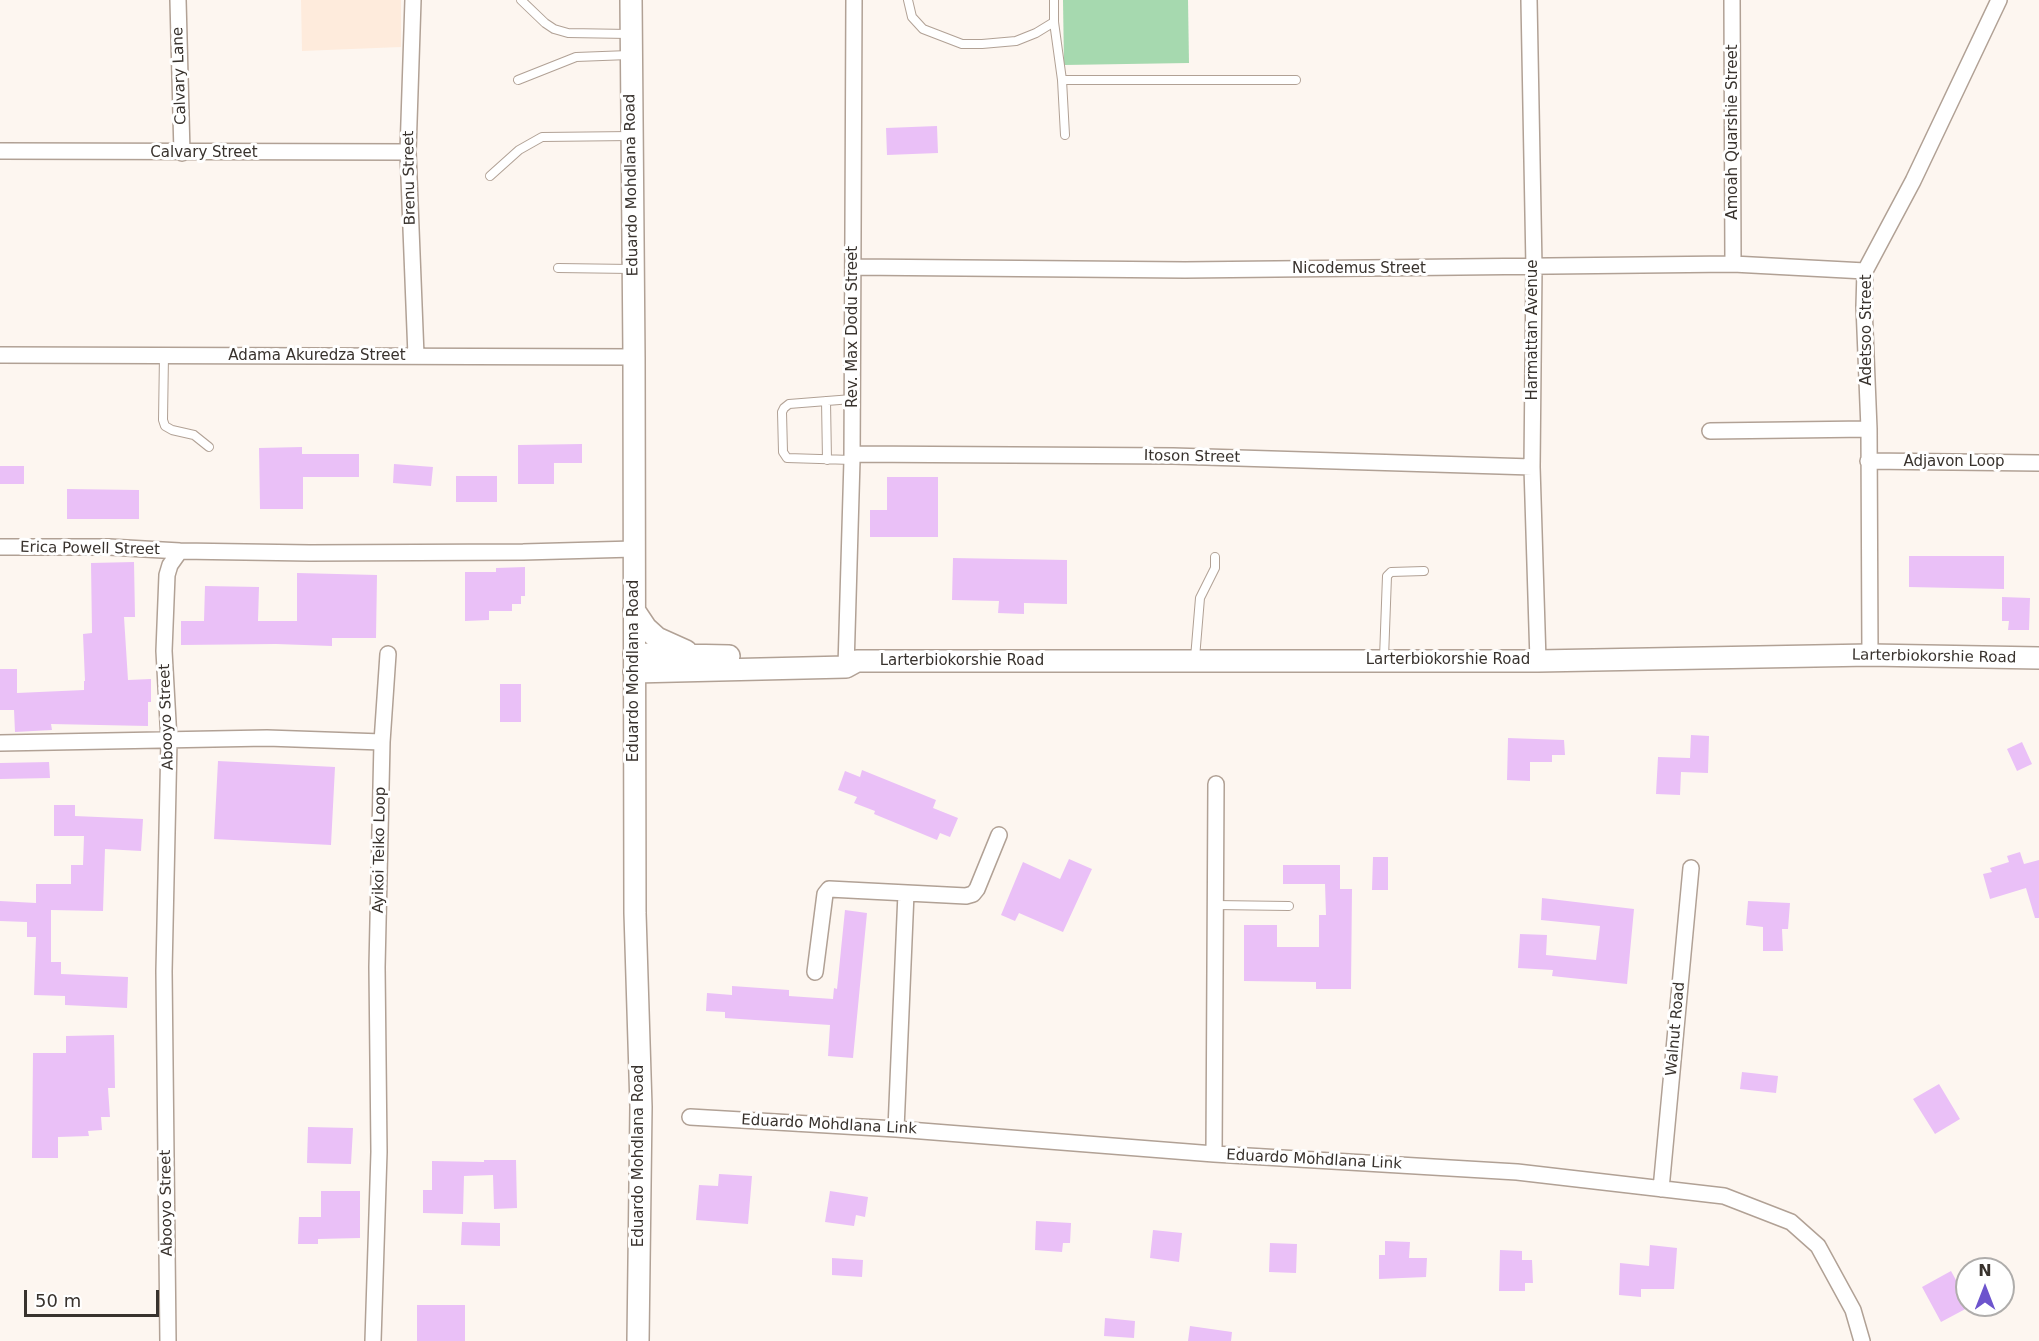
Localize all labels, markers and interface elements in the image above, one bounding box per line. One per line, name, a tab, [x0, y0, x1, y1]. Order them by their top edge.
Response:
street label: Calvary Lane	[169, 27, 191, 125]
street label: Amoah Quarshie Street	[1724, 44, 1742, 220]
street label: Eduardo Mohdlana Road	[621, 94, 643, 276]
street label: Brenu Street	[400, 130, 420, 226]
street label: Calvary Street	[150, 144, 258, 162]
street label: Rev. Max Dodu Street	[844, 246, 862, 408]
street label: Harmattan Avenue	[1524, 259, 1542, 401]
street label: Nicodemus Street	[1292, 260, 1426, 278]
street label: Adetsoo Street	[1858, 274, 1876, 386]
street label: Adama Akuredza Street	[228, 347, 406, 365]
street label: Itoson Street	[1144, 447, 1240, 467]
street label: Adjavon Loop	[1903, 453, 2005, 471]
street label: Erica Powell Street	[20, 539, 160, 559]
street label: Eduardo Mohdlana Road	[625, 580, 643, 762]
street label: Larterbiokorshie Road	[1852, 647, 2016, 667]
street label: Larterbiokorshie Road	[1366, 651, 1530, 669]
street label: Larterbiokorshie Road	[880, 652, 1044, 670]
street label: Abooyo Street	[156, 663, 178, 771]
street label: Ayikoi Teiko Loop	[370, 787, 390, 913]
street label: Walnut Road	[1663, 981, 1689, 1077]
street label: Eduardo Mohdlana Road	[630, 1065, 648, 1247]
street label: Eduardo Mohdlana Link	[741, 1111, 917, 1139]
street label: Eduardo Mohdlana Link	[1226, 1146, 1402, 1174]
street label: Abooyo Street	[157, 1150, 177, 1256]
north arrow	[1955, 1257, 2015, 1317]
text: N	[1978, 1261, 1992, 1280]
scale bar	[27, 1278, 162, 1316]
text: 50 m	[35, 1290, 81, 1311]

